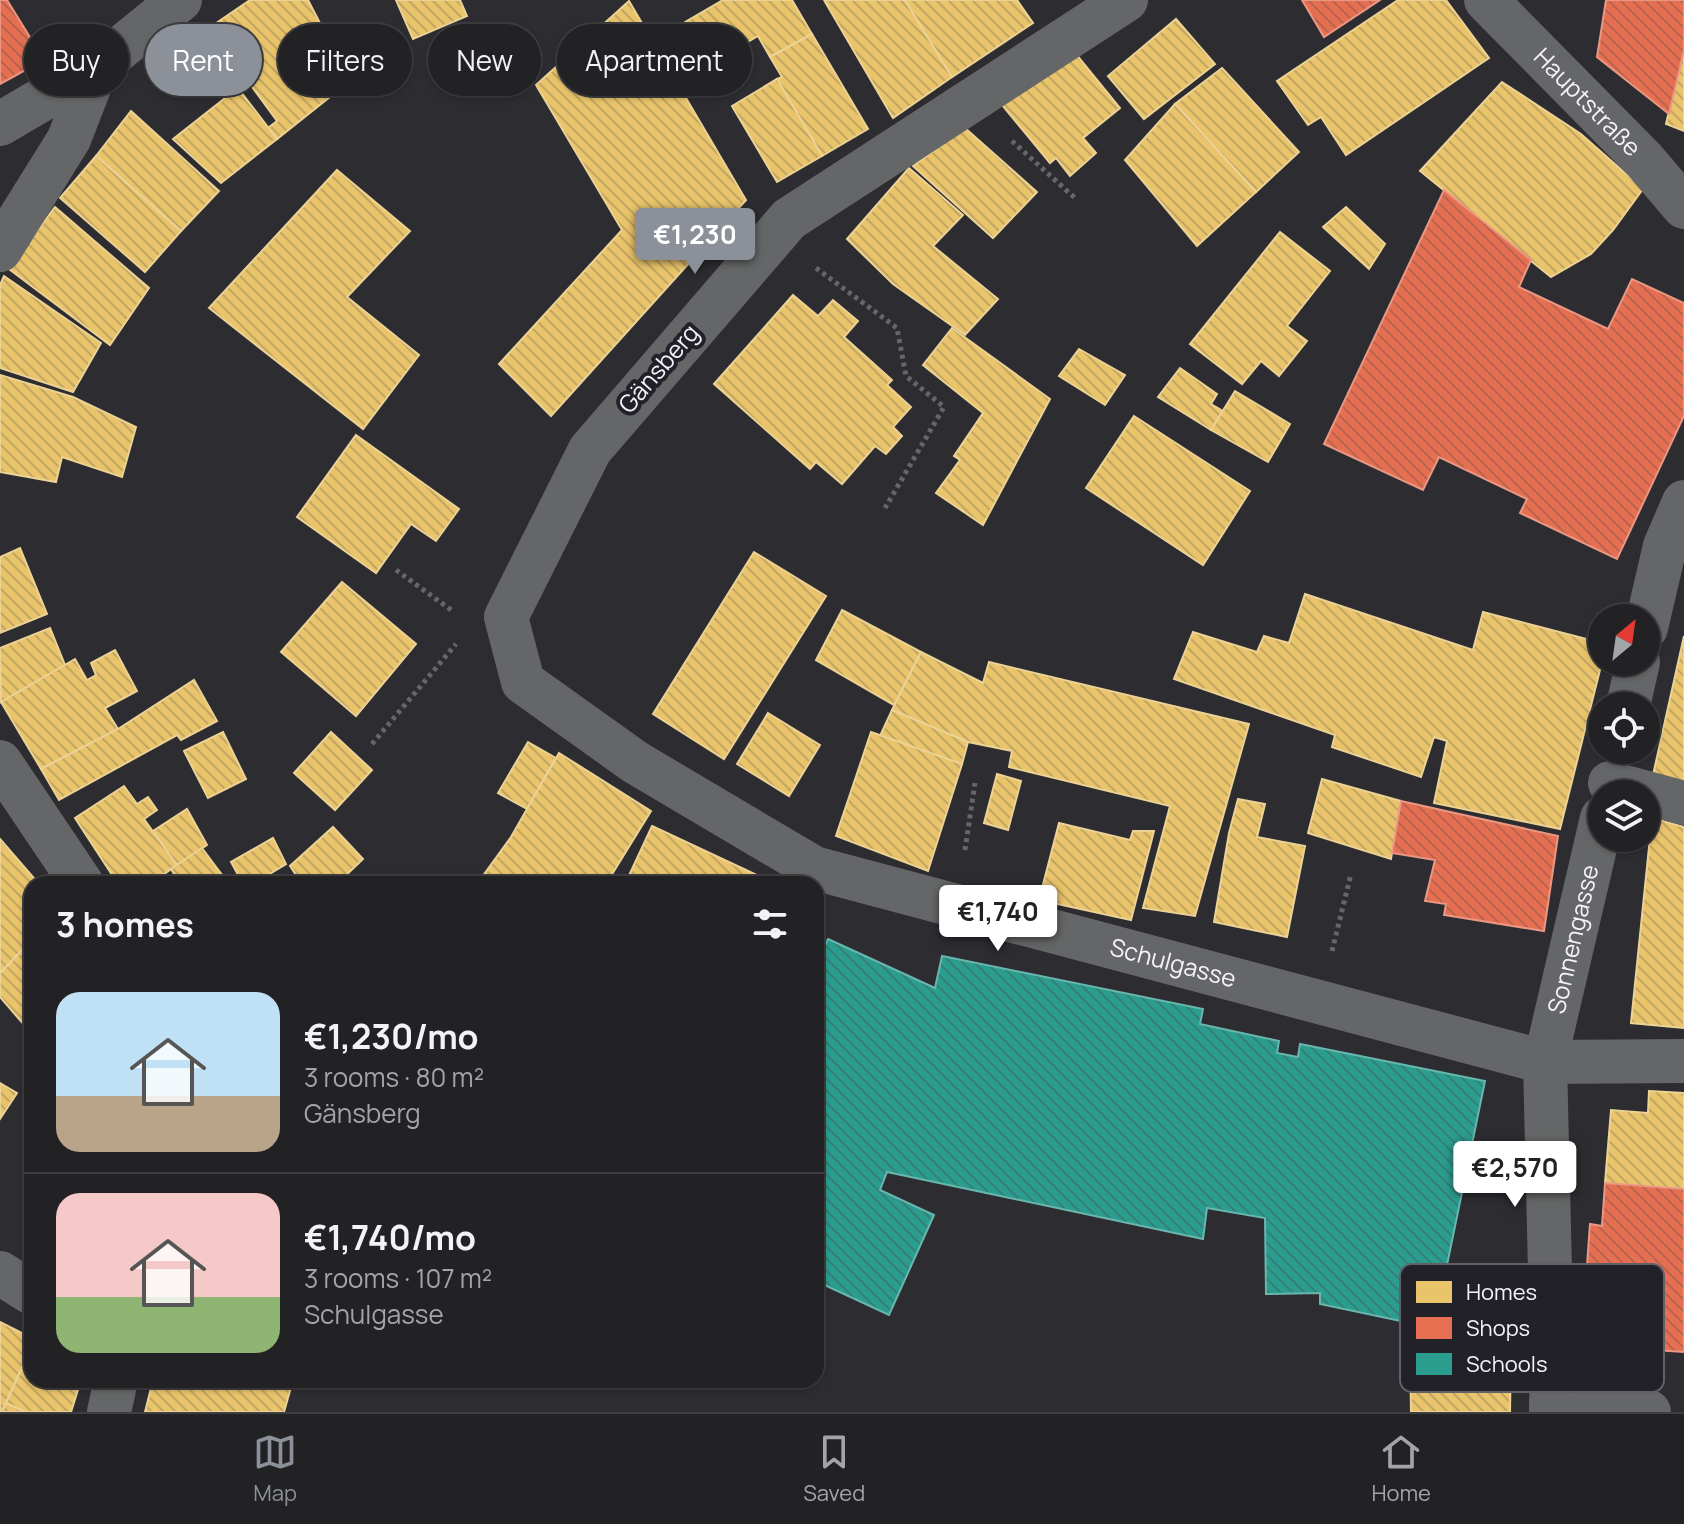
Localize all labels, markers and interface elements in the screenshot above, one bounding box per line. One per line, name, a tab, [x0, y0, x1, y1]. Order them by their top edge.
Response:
chip: Buy	[24, 24, 129, 96]
chip: Rent	[145, 24, 262, 96]
chip: Filters	[278, 24, 412, 96]
chip: New	[428, 24, 541, 96]
chip: Apartment	[557, 24, 752, 96]
street label: Hauptstraße	[1527, 40, 1649, 163]
pin: €1,230	[630, 208, 760, 276]
text: €1,230	[653, 216, 737, 252]
street label: Gänsberg	[610, 317, 706, 419]
north arrow	[1588, 604, 1660, 676]
map controls	[1588, 604, 1660, 852]
button: locate	[1588, 692, 1660, 764]
button: layers	[1588, 780, 1660, 852]
street label: Sonnengasse	[1539, 861, 1606, 1017]
pin: €1,740	[933, 885, 1063, 953]
text: €1,740	[957, 893, 1039, 929]
text: 3 homes	[56, 901, 194, 947]
icon: filters	[748, 902, 792, 946]
street label: Schulgasse	[1107, 929, 1240, 994]
text: €1,230/mo	[304, 1013, 478, 1059]
icon: home	[120, 1024, 216, 1120]
text: 3 rooms · 80 m²	[304, 1059, 484, 1095]
text: Gänsberg	[304, 1095, 421, 1131]
pin: €2,570	[1450, 1141, 1580, 1209]
text: €2,570	[1471, 1149, 1559, 1185]
text: €1,740/mo	[304, 1214, 476, 1260]
icon: home	[120, 1225, 216, 1321]
text: 3 rooms · 107 m²	[304, 1260, 492, 1296]
legend	[1400, 1264, 1664, 1392]
text: Homes	[1466, 1277, 1537, 1307]
text: Schulgasse	[304, 1296, 444, 1332]
text: Shops	[1466, 1313, 1530, 1343]
text: Schools	[1466, 1349, 1548, 1379]
tab: Map	[253, 1430, 297, 1508]
tab: Saved	[803, 1430, 865, 1508]
tab: Home	[1371, 1430, 1431, 1508]

